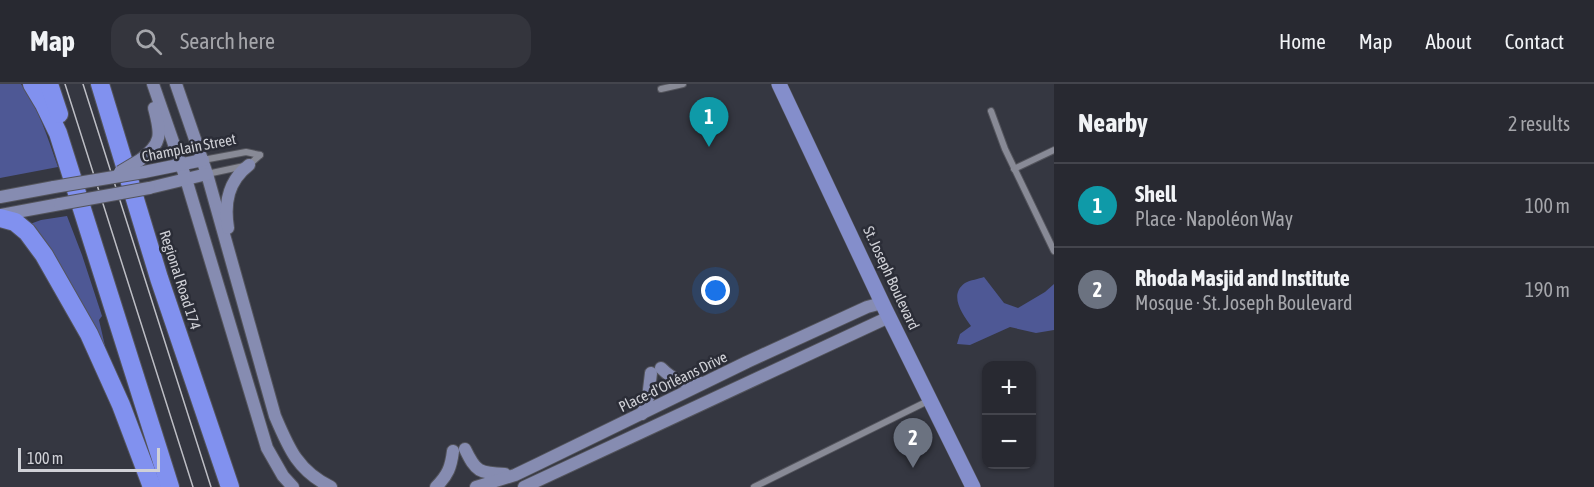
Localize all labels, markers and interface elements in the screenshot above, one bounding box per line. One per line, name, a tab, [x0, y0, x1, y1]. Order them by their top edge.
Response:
search box	[111, 14, 531, 68]
text: Map	[30, 25, 75, 57]
icon: search	[132, 25, 165, 58]
text: Search here	[180, 28, 275, 54]
text: Home	[1279, 29, 1326, 53]
text: Map	[1359, 29, 1393, 53]
text: About	[1426, 29, 1472, 53]
text: Contact	[1505, 29, 1564, 53]
pin: 1	[690, 98, 728, 147]
text: Nearby	[1078, 108, 1148, 138]
text: 2 results	[1508, 112, 1570, 135]
street label: Champlain Street	[140, 130, 237, 165]
text: Shell	[1135, 181, 1177, 207]
text: 1	[1093, 194, 1102, 217]
text: 100 m	[1525, 194, 1570, 217]
text: Place · Napoléon Way	[1135, 207, 1293, 230]
street label: St. Joseph Boulevard	[860, 223, 923, 332]
street label: Regional Road 174	[156, 228, 205, 332]
text: Rhoda Masjid and Institute	[1135, 265, 1350, 291]
your location	[701, 276, 730, 305]
text: 2	[1093, 278, 1102, 301]
text: 190 m	[1525, 278, 1570, 301]
text: Mosque · St. Joseph Boulevard	[1135, 291, 1352, 314]
street label: Place-d'Orléans Drive	[616, 348, 730, 415]
map controls	[982, 361, 1036, 469]
button: +	[982, 361, 1036, 415]
button: −	[982, 415, 1036, 469]
pin: 2	[894, 418, 932, 468]
scale bar	[18, 445, 160, 472]
text: 100 m	[27, 449, 63, 467]

